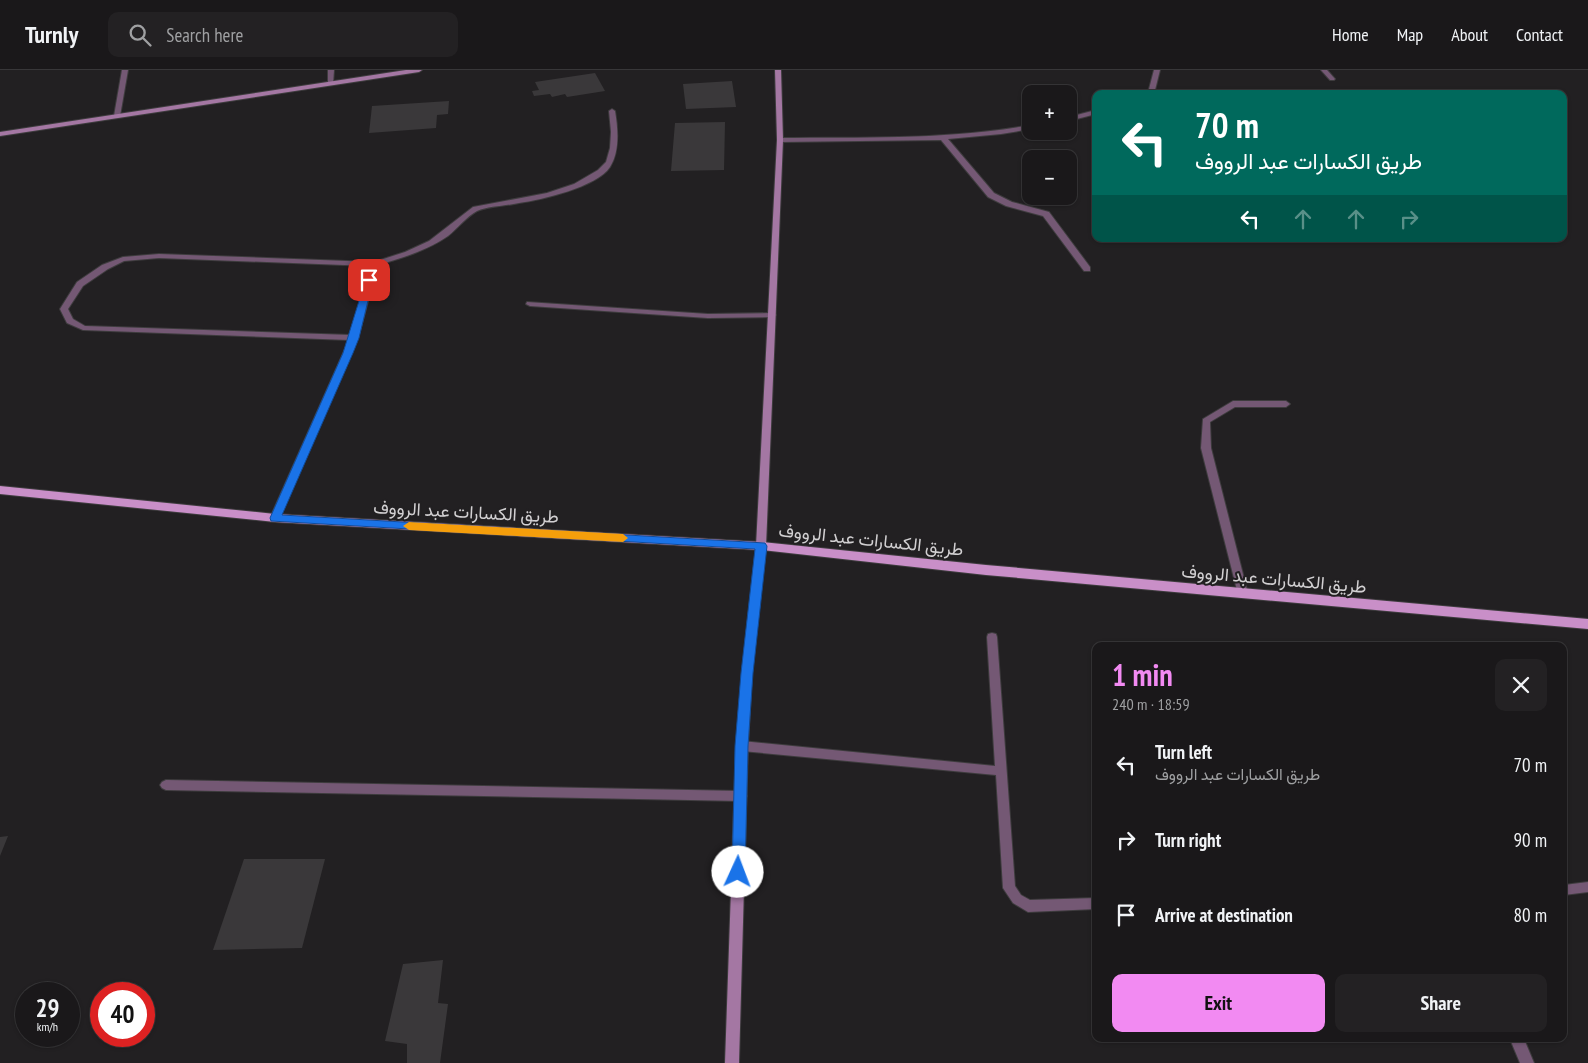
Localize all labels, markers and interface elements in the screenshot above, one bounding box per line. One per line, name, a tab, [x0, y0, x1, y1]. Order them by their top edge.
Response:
search box	[108, 12, 458, 57]
text: Turnly	[25, 19, 78, 50]
icon: search	[126, 21, 154, 49]
text: Search here	[166, 23, 243, 47]
text: Home	[1332, 23, 1369, 46]
text: Map	[1397, 23, 1423, 46]
text: About	[1451, 23, 1488, 46]
text: Contact	[1516, 23, 1563, 46]
map controls	[1022, 85, 1077, 205]
button: +	[1022, 85, 1077, 140]
text: 70 m	[1195, 102, 1259, 148]
icon: left	[1112, 110, 1177, 175]
text: طريق الكسارات عبد الرووف	[1195, 147, 1422, 175]
button: −	[1022, 150, 1077, 205]
icon: left	[1236, 205, 1264, 233]
icon: ahead	[1289, 205, 1317, 233]
icon: ahead	[1342, 205, 1370, 233]
icon: right	[1395, 205, 1423, 233]
pin	[348, 259, 390, 301]
icon: arrive	[355, 266, 383, 294]
street label: طريق الكسارات عبد الرووف	[373, 495, 559, 528]
street label: طريق الكسارات عبد الرووف	[777, 518, 965, 561]
street label: طريق الكسارات عبد الرووف	[1181, 559, 1368, 598]
text: 1 min	[1112, 655, 1173, 694]
button: close	[1495, 659, 1547, 711]
text: 240 m · 18:59	[1112, 694, 1190, 714]
text: Turn left	[1155, 740, 1212, 764]
icon: left	[1112, 751, 1140, 779]
text: 70 m	[1514, 753, 1547, 777]
text: طريق الكسارات عبد الرووف	[1155, 764, 1320, 784]
icon: right	[1112, 826, 1140, 854]
text: Turn right	[1155, 828, 1221, 852]
text: 90 m	[1514, 828, 1547, 852]
position arrow	[711, 845, 763, 897]
icon: arrive	[1112, 901, 1140, 929]
text: Arrive at destination	[1155, 903, 1293, 927]
text: 80 m	[1514, 903, 1547, 927]
button: Exit	[1112, 974, 1325, 1032]
button: Share	[1335, 974, 1547, 1032]
speed limit sign: 40	[90, 982, 155, 1047]
text: 29	[36, 992, 59, 1024]
text: km/h	[37, 1019, 58, 1034]

